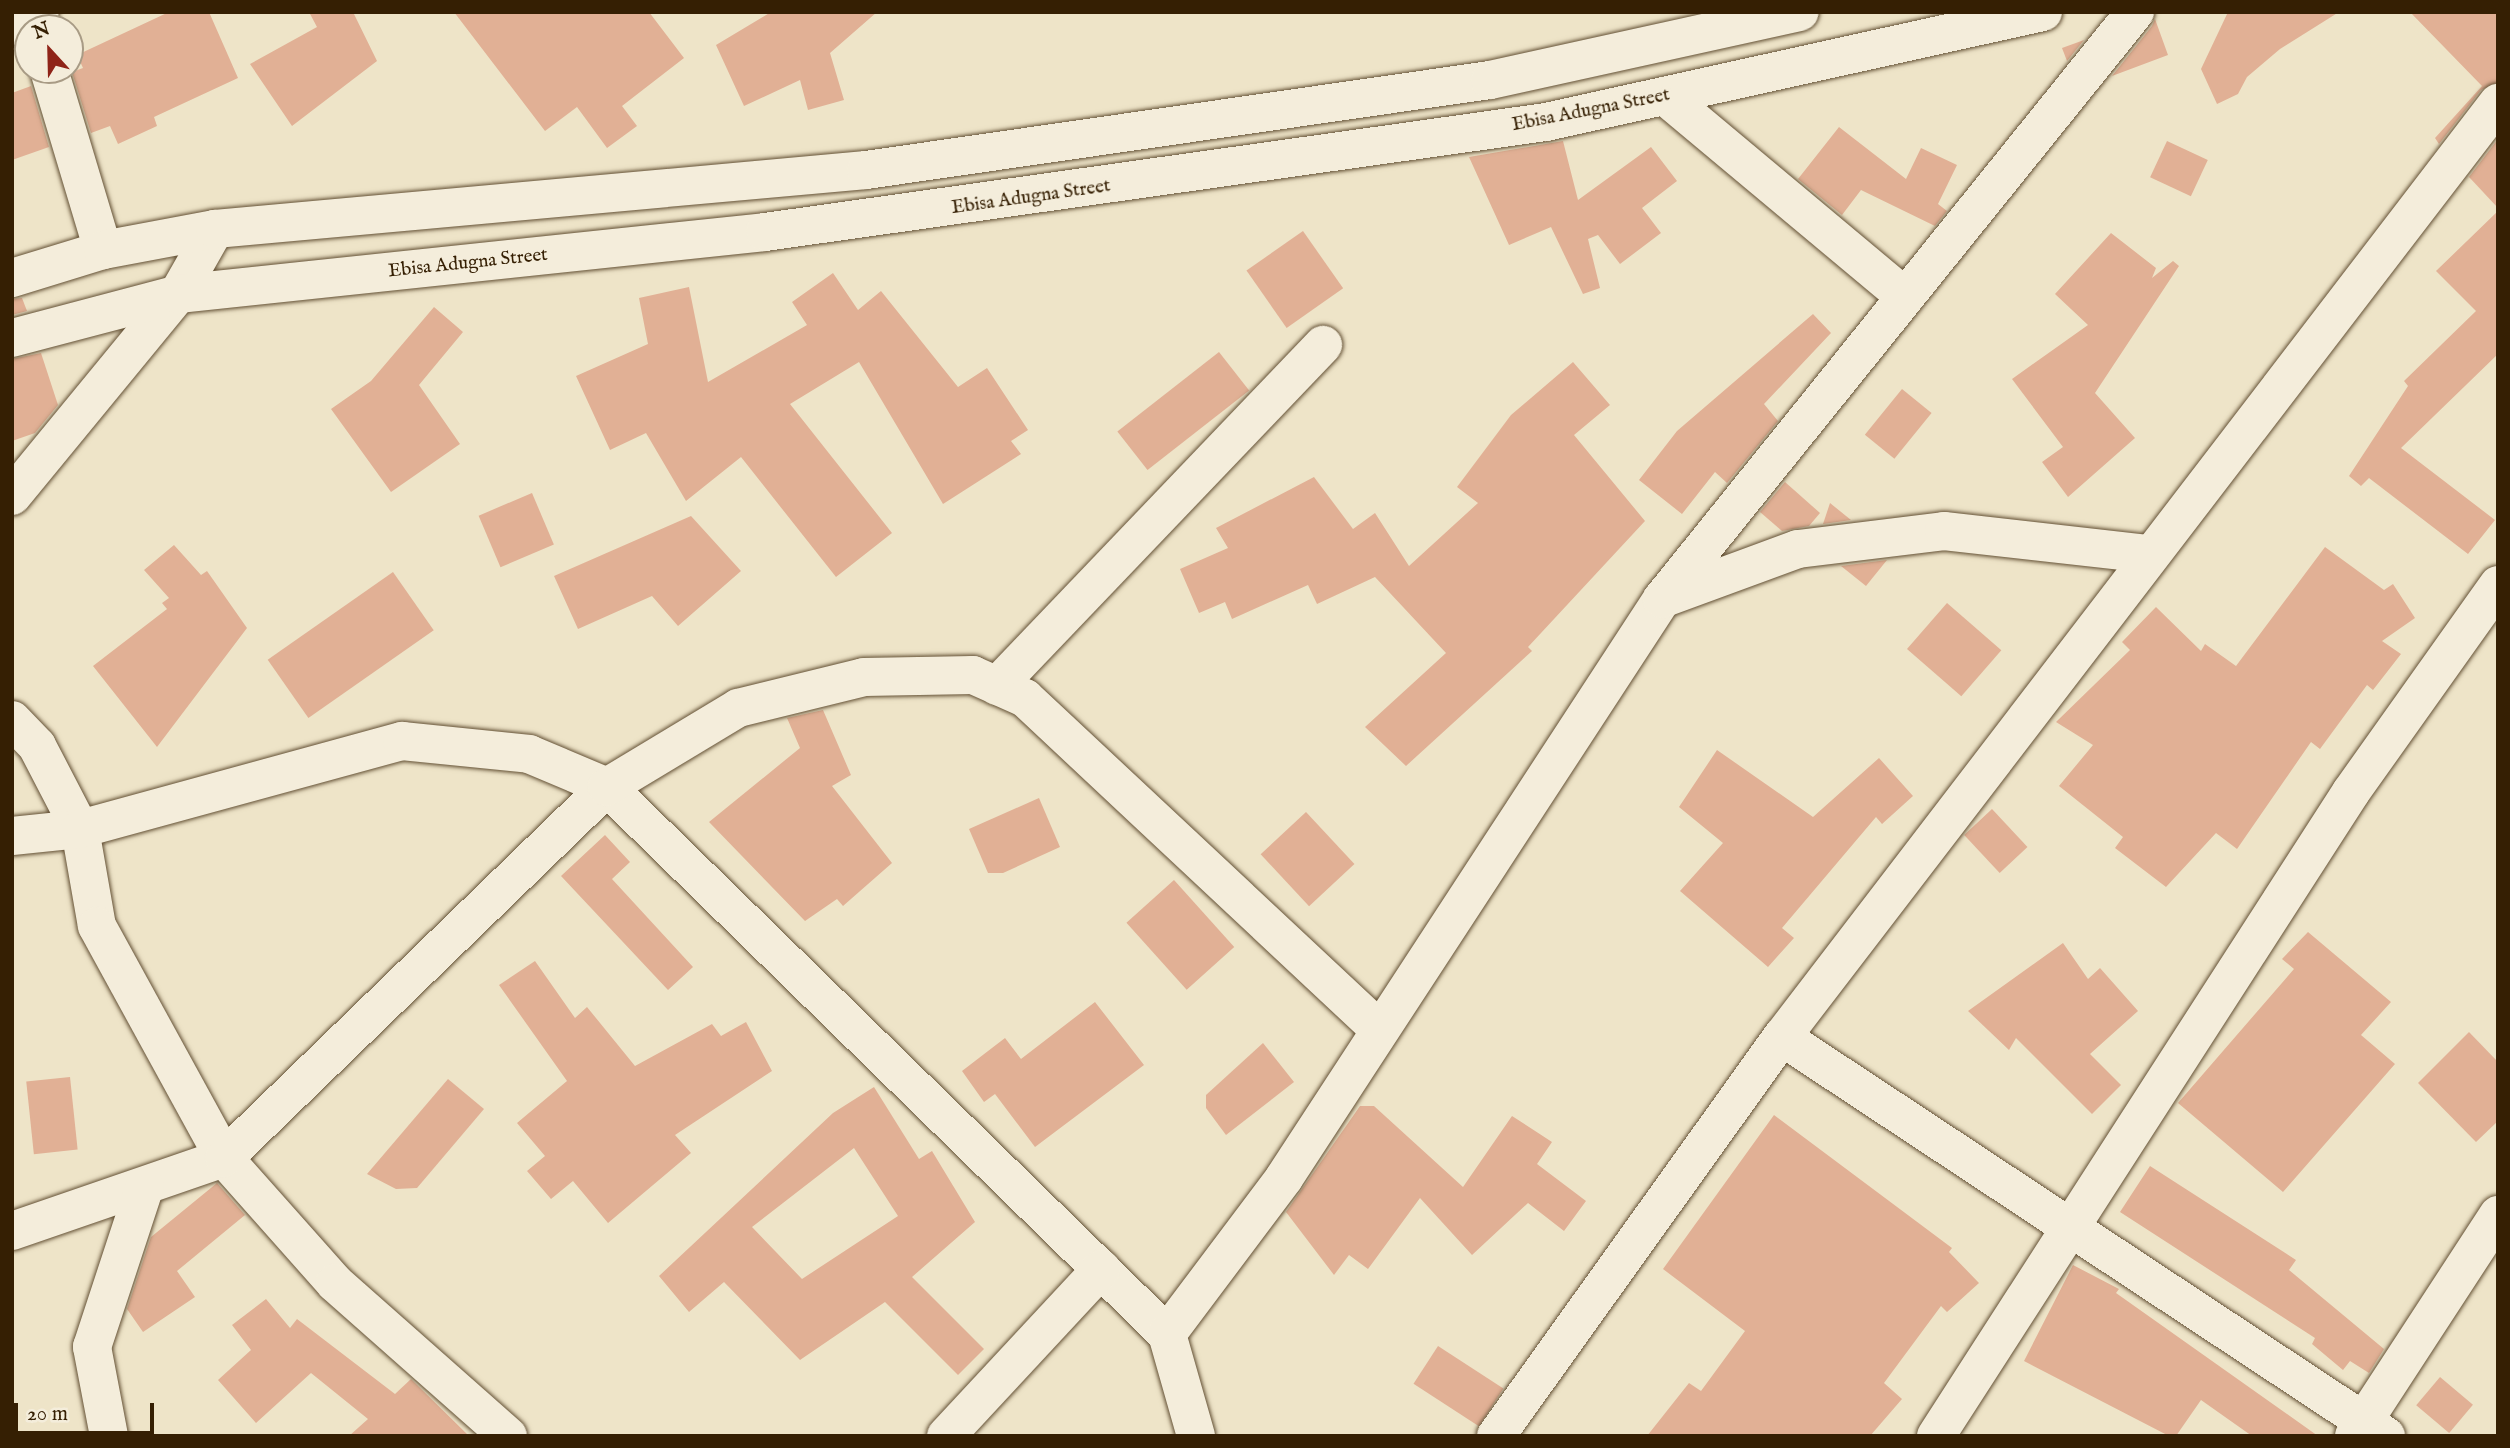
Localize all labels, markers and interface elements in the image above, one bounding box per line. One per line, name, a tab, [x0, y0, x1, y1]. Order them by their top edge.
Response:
north arrow	[14, 14, 84, 84]
text: N	[30, 17, 54, 46]
street label: Ebisa Adugna Street	[1510, 85, 1672, 137]
street label: Ebisa Adugna Street	[950, 176, 1112, 220]
street label: Ebisa Adugna Street	[387, 244, 549, 284]
scale bar	[18, 1388, 158, 1432]
text: 20 m	[27, 1401, 68, 1428]

